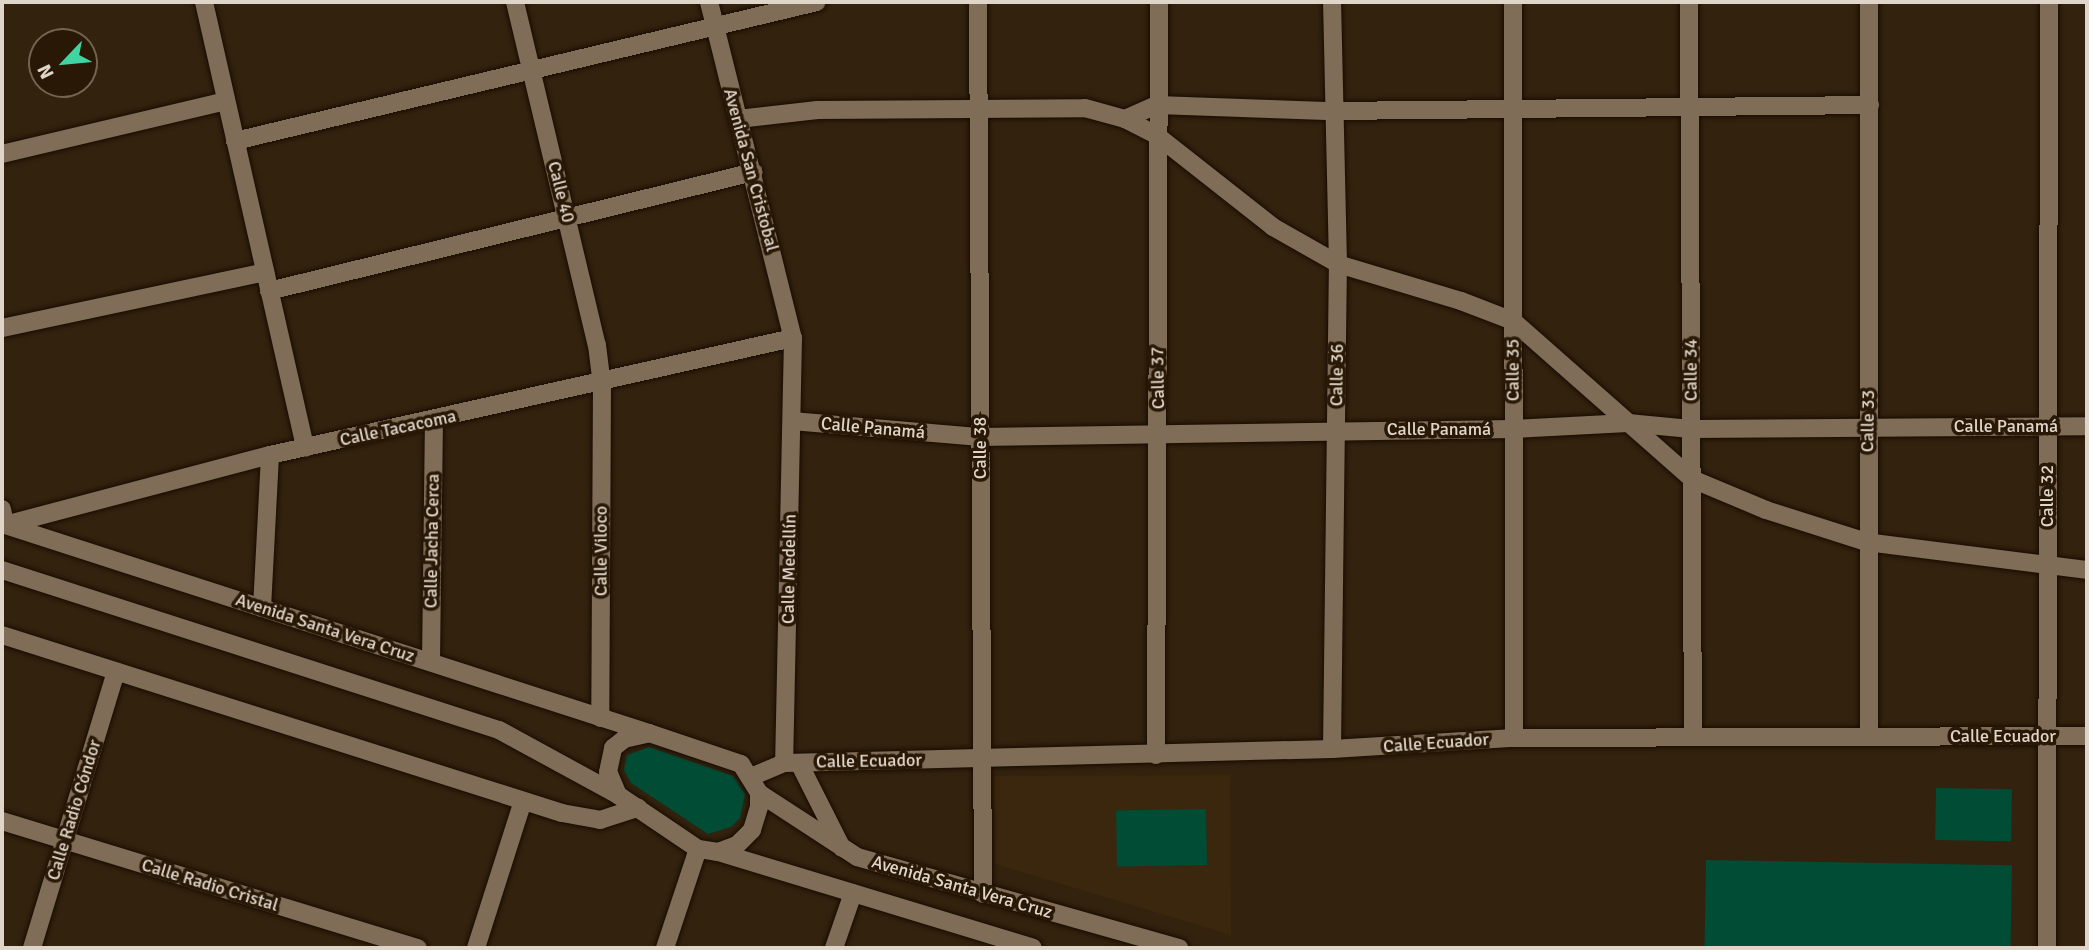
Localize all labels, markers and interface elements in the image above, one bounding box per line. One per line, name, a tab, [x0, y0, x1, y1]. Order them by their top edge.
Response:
north arrow	[28, 28, 98, 98]
text: N	[32, 60, 60, 83]
street label: Avenida San Cristobal	[719, 86, 783, 254]
street label: Calle 40	[543, 159, 579, 225]
street label: Calle 35	[1502, 339, 1524, 401]
street label: Calle 34	[1680, 339, 1702, 401]
street label: Calle 36	[1326, 344, 1348, 406]
street label: Calle 37	[1147, 347, 1169, 409]
street label: Calle 33	[1857, 390, 1879, 452]
street label: Calle Tacacoma	[338, 405, 458, 451]
street label: Calle Panamá	[820, 413, 926, 443]
street label: Calle Panamá	[1954, 415, 2058, 437]
street label: Calle 38	[969, 417, 991, 479]
street label: Calle Panamá	[1387, 418, 1491, 440]
street label: Calle 32	[2036, 465, 2058, 527]
street label: Calle Jacha Cerca	[420, 473, 444, 609]
street label: Calle Viloco	[590, 506, 612, 596]
street label: Calle Medellín	[777, 514, 801, 624]
street label: Avenida Santa Vera Cruz	[233, 589, 417, 667]
street label: Calle Ecuador	[1950, 725, 2056, 747]
street label: Calle Ecuador	[1382, 729, 1490, 757]
street label: Calle Radio Cóndor	[42, 737, 106, 883]
street label: Calle Ecuador	[816, 749, 922, 773]
street label: Avenida Santa Vera Cruz	[869, 851, 1055, 923]
street label: Calle Radio Cristal	[139, 854, 281, 916]

